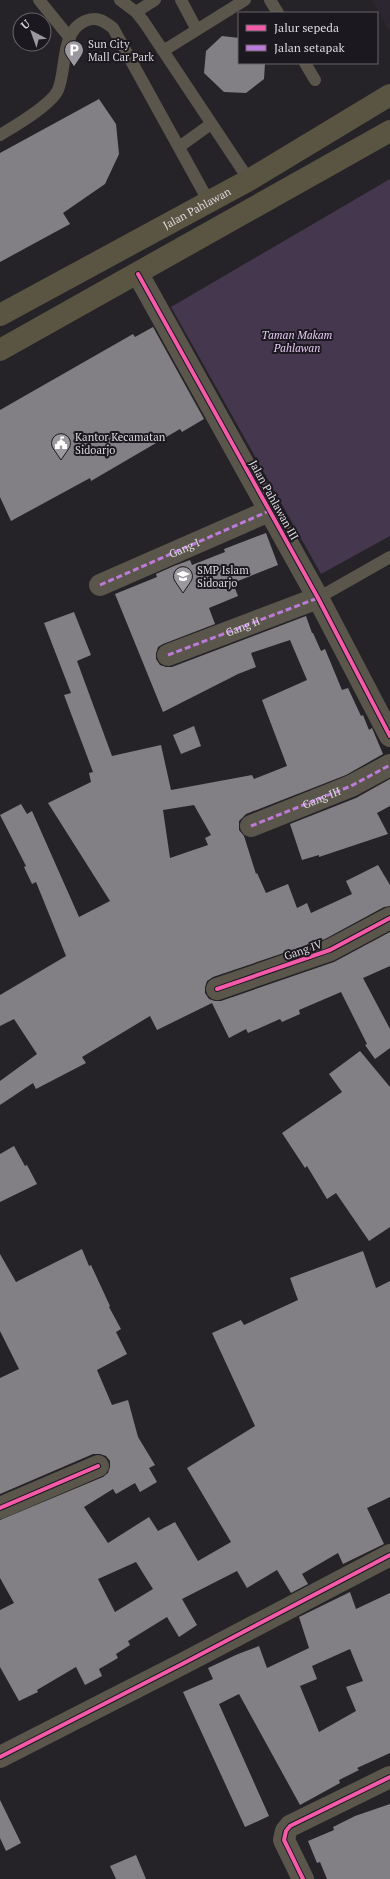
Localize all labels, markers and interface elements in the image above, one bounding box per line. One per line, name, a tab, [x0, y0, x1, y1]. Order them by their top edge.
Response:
north arrow	[12, 12, 52, 52]
legend	[238, 12, 378, 64]
text: U	[18, 17, 33, 32]
text: Jalur sepeda	[274, 20, 339, 35]
place label: Sun City Mall Car Park	[88, 37, 154, 64]
parking icon: Sun City Mall Car Park	[63, 39, 85, 67]
text: Jalan setapak	[274, 40, 345, 55]
street label: Jalan Pahlawan	[161, 184, 234, 232]
park label: Taman Makam Pahlawan	[262, 328, 333, 355]
place label: Kantor Kecamatan Sidoarjo	[75, 430, 166, 457]
public building icon: Kantor Kecamatan Sidoarjo	[50, 432, 72, 460]
street label: Jalan Pahlawan III	[246, 458, 302, 543]
street label: Gang I	[167, 535, 202, 561]
place label: SMP Islam Sidoarjo	[197, 563, 249, 590]
school or university icon: SMP Islam Sidoarjo	[172, 565, 194, 593]
street label: Gang II	[224, 614, 262, 640]
street label: Gang III	[300, 784, 343, 812]
street label: Gang IV	[282, 937, 324, 963]

